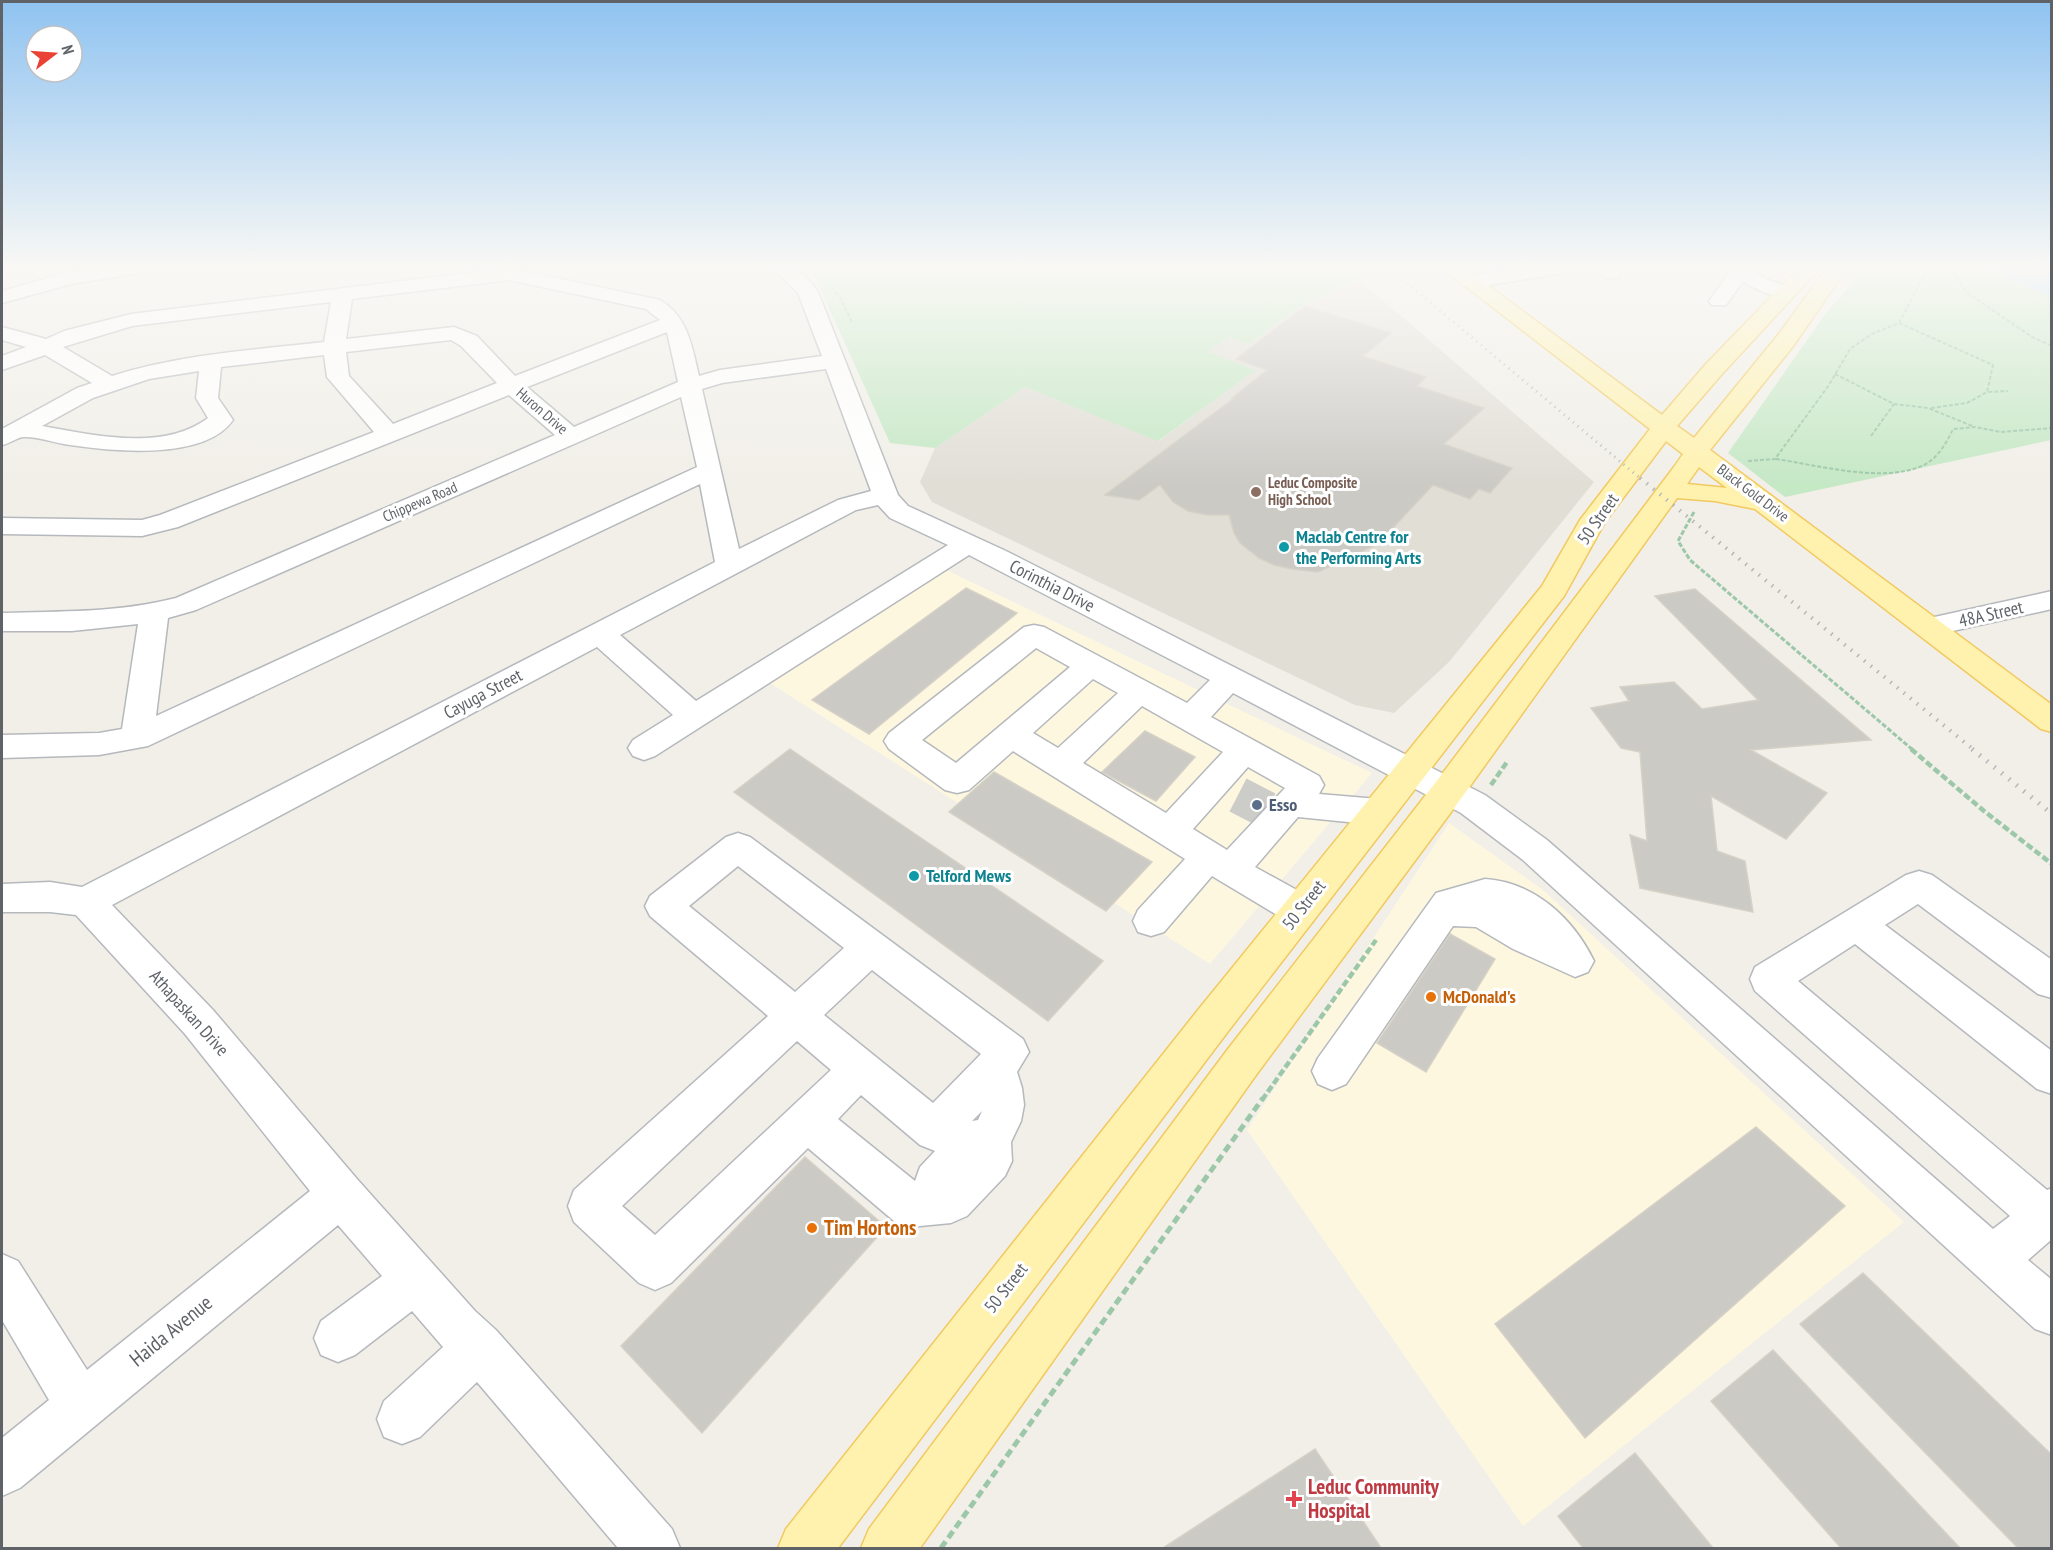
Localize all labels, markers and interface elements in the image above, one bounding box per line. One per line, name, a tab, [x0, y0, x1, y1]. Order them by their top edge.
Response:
north arrow	[24, 24, 84, 84]
text: N	[58, 43, 79, 57]
street label: Huron Drive	[513, 383, 572, 438]
street label: Black Gold Drive	[1714, 459, 1793, 526]
place label: Leduc Composite High School	[1268, 473, 1357, 509]
street label: Chippewa Road	[380, 477, 460, 526]
marker: Leduc Composite High School	[1249, 485, 1263, 499]
street label: 50 Street	[1572, 489, 1623, 549]
place label: Maclab Centre for the Performing Arts	[1296, 525, 1421, 569]
marker: Maclab Centre for the Performing Arts	[1277, 540, 1291, 554]
street label: Corinthia Drive	[1006, 554, 1099, 617]
street label: 48A Street	[1957, 595, 2025, 632]
street label: Cayuga Street	[439, 663, 526, 724]
place label: Esso	[1269, 793, 1297, 816]
marker: Esso	[1250, 798, 1264, 812]
place label: Telford Mews	[926, 864, 1011, 887]
marker: Telford Mews	[907, 869, 921, 883]
street label: 50 Street	[1277, 875, 1330, 934]
street label: Athapaskan Drive	[145, 965, 234, 1061]
place label: McDonald's	[1443, 985, 1516, 1008]
marker: McDonald's	[1424, 990, 1438, 1004]
place label: Tim Hortons	[824, 1214, 916, 1241]
marker: Tim Hortons	[805, 1221, 819, 1235]
street label: 50 Street	[979, 1258, 1032, 1317]
street label: Haida Avenue	[124, 1289, 218, 1372]
place label: Leduc Community Hospital	[1308, 1473, 1439, 1524]
marker: Leduc Community Hospital	[1285, 1490, 1303, 1508]

